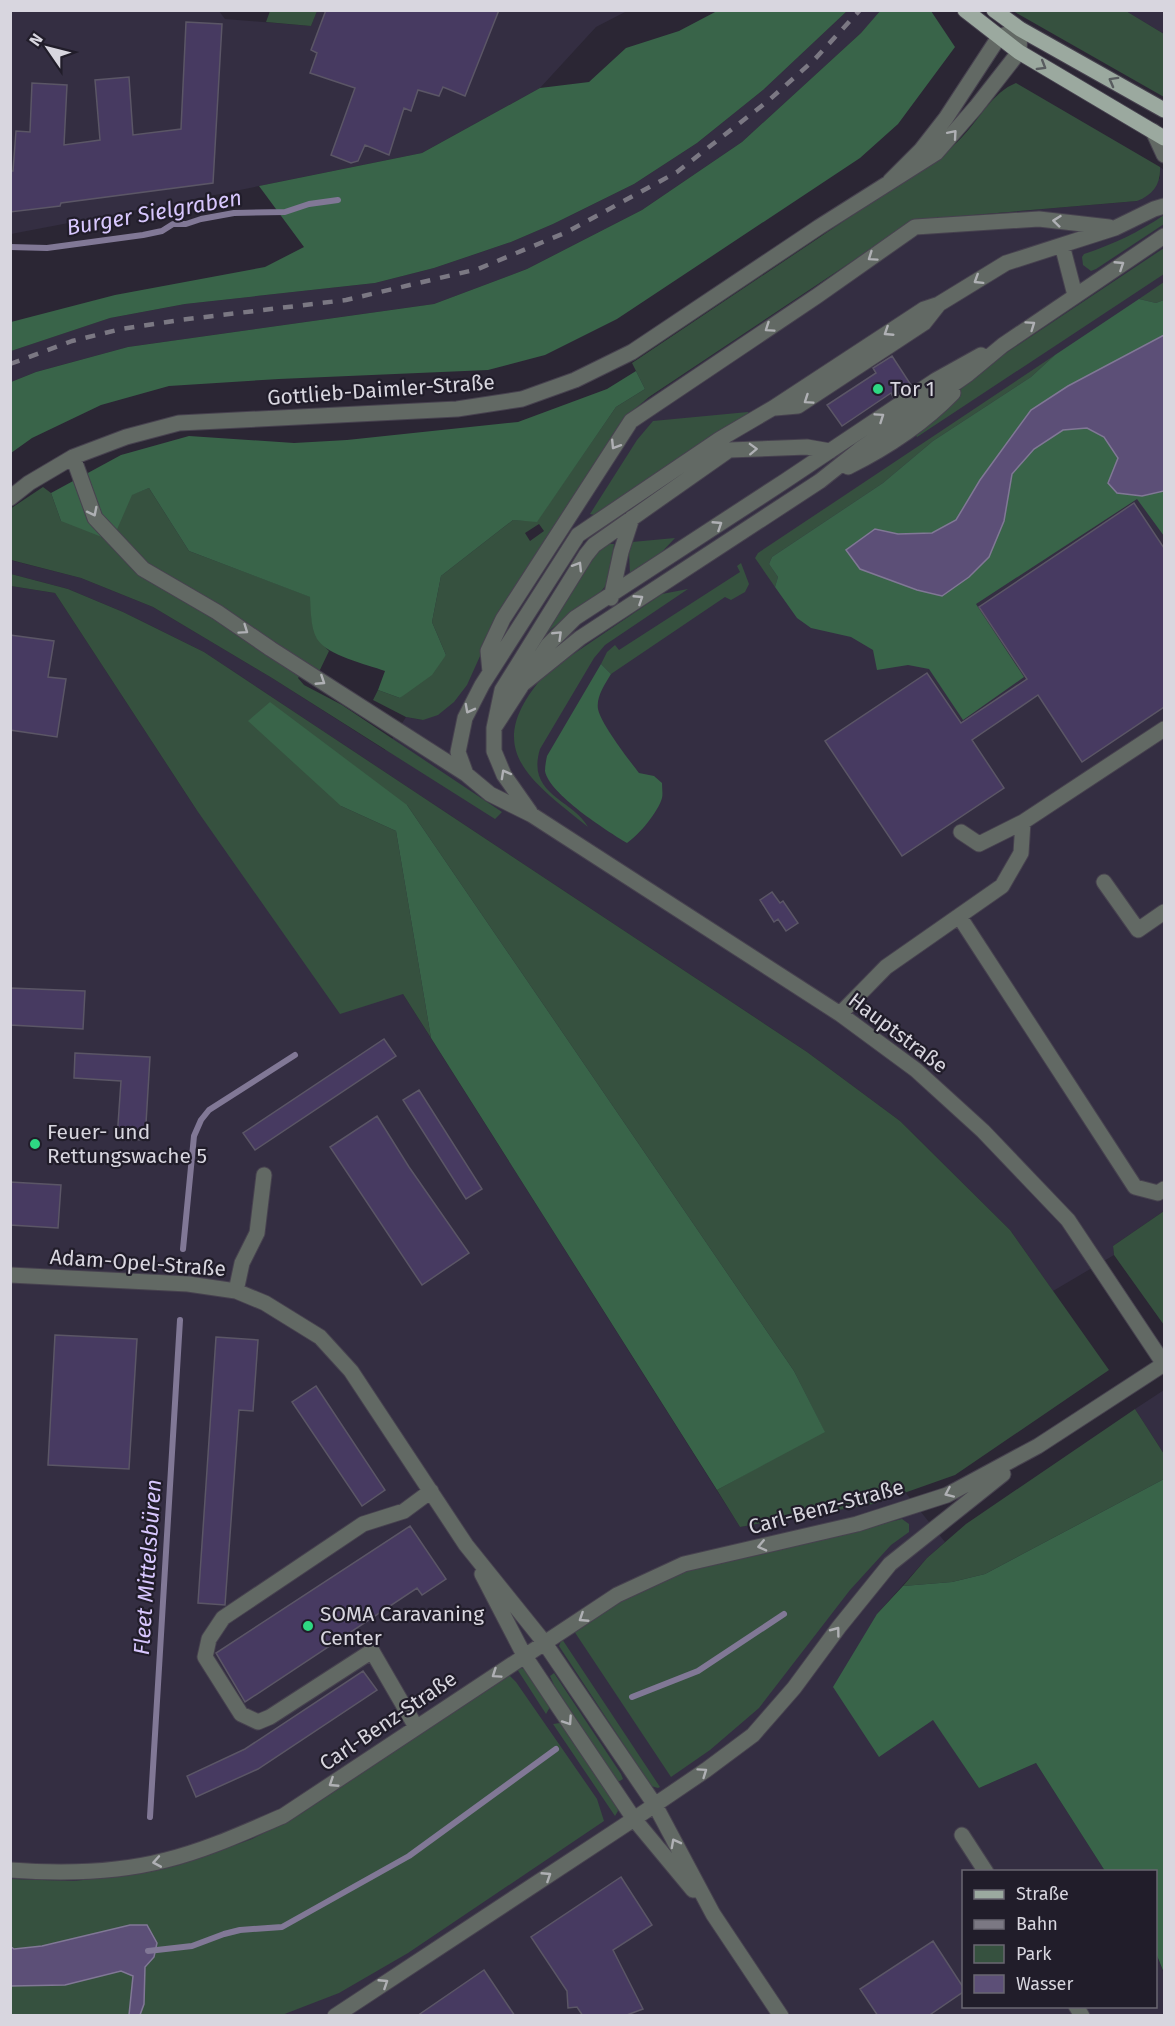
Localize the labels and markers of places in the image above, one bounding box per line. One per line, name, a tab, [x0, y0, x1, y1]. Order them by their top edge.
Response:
place label: Tor 1	[890, 376, 935, 402]
marker: Tor 1	[871, 382, 885, 396]
place label: Feuer- und Rettungswache 5	[47, 1119, 207, 1169]
marker: Feuer- und Rettungswache 5	[28, 1137, 42, 1151]
place label: SOMA Caravaning Center	[320, 1601, 484, 1651]
marker: SOMA Caravaning Center	[301, 1619, 315, 1633]

